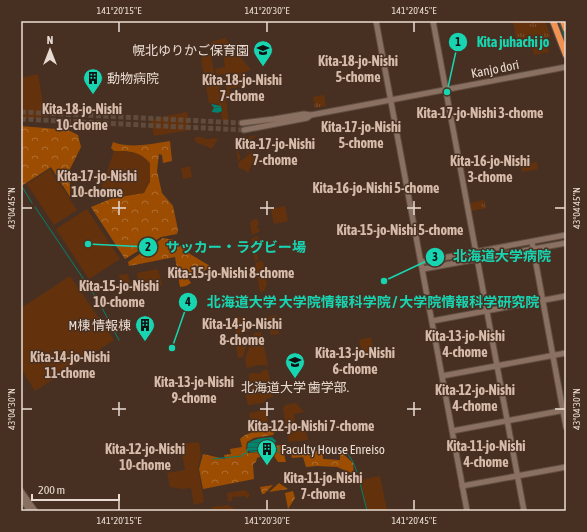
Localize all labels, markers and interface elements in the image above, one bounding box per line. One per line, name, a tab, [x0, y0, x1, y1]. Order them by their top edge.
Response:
text: 141°20'15"E	[97, 5, 142, 16]
text: 141°20'30"E	[245, 5, 290, 16]
text: 141°20'45"E	[392, 5, 437, 16]
callout: Kita juhachi jo	[448, 29, 557, 55]
north arrow	[30, 30, 70, 70]
text: N	[47, 34, 53, 46]
text: Kita juhachi jo	[477, 34, 550, 50]
text: 1	[455, 35, 461, 49]
school or university icon: 幌北ゆりかご保育園	[252, 39, 274, 67]
place label: 幌北ゆりかご保育園	[132, 43, 249, 58]
district label: Kita-18-jo-Nishi 5-chome	[318, 53, 398, 85]
street label: Kanjo dori	[470, 57, 520, 81]
building icon: 動物病院	[82, 67, 104, 95]
place label: 動物病院	[107, 71, 159, 86]
district label: Kita-18-jo-Nishi 7-chome	[202, 72, 282, 104]
district label: Kita-18-jo-Nishi 10-chome	[42, 101, 122, 133]
district label: Kita-17-jo-Nishi 3-chome	[417, 105, 543, 121]
district label: Kita-17-jo-Nishi 5-chome	[321, 119, 401, 151]
district label: Kita-17-jo-Nishi 7-chome	[235, 136, 315, 168]
district label: Kita-16-jo-Nishi 3-chome	[450, 153, 530, 185]
district label: Kita-17-jo-Nishi 10-chome	[57, 168, 137, 200]
district label: Kita-16-jo-Nishi 5-chome	[313, 180, 439, 196]
text: 43°04'45"N	[6, 187, 17, 229]
text: 43°04'45"N	[571, 187, 582, 229]
district label: Kita-15-jo-Nishi 5-chome	[337, 222, 463, 238]
callout: サッカー・ラグビー場	[138, 234, 314, 260]
text: サッカー・ラグビー場	[166, 239, 306, 255]
text: 2	[145, 240, 151, 254]
callout: 北海道大学病院	[425, 244, 559, 270]
text: 北海道大学病院	[453, 248, 551, 264]
text: 3	[432, 250, 438, 264]
district label: Kita-15-jo-Nishi 8-chome	[168, 265, 294, 281]
district label: Kita-15-jo-Nishi 10-chome	[79, 278, 159, 310]
callout: 北海道大学 大学院情報科学院 / 大学院情報科学研究院	[178, 289, 547, 315]
text: 北海道大学 大学院情報科学院 / 大学院情報科学研究院	[207, 294, 539, 310]
text: 4	[184, 295, 191, 309]
building icon: M棟 情報棟	[134, 314, 156, 342]
district label: Kita-14-jo-Nishi 8-chome	[202, 316, 282, 348]
place label: M棟 情報棟	[69, 318, 131, 333]
district label: Kita-13-jo-Nishi 4-chome	[425, 328, 505, 360]
district label: Kita-13-jo-Nishi 6-chome	[315, 345, 395, 377]
district label: Kita-14-jo-Nishi 11-chome	[30, 349, 110, 381]
school or university icon: 北海道大学 歯学部.	[284, 351, 306, 379]
district label: Kita-13-jo-Nishi 9-chome	[154, 374, 234, 406]
place label: 北海道大学 歯学部.	[241, 380, 349, 395]
district label: Kita-12-jo-Nishi 4-chome	[435, 382, 515, 414]
text: 43°04'30"N	[6, 388, 17, 430]
text: 43°04'30"N	[571, 388, 582, 430]
district label: Kita-12-jo-Nishi 7-chome	[248, 418, 374, 434]
building icon: Faculty House Enreiso	[256, 438, 278, 466]
district label: Kita-11-jo-Nishi 4-chome	[446, 438, 526, 470]
district label: Kita-12-jo-Nishi 10-chome	[105, 441, 185, 473]
place label: Faculty House Enreiso	[281, 442, 385, 457]
district label: Kita-11-jo-Nishi 7-chome	[283, 470, 363, 502]
scale bar	[32, 476, 119, 502]
text: 200 m	[38, 483, 65, 497]
text: 141°20'15"E	[97, 515, 142, 526]
text: 141°20'30"E	[245, 515, 290, 526]
text: 141°20'45"E	[392, 515, 437, 526]

